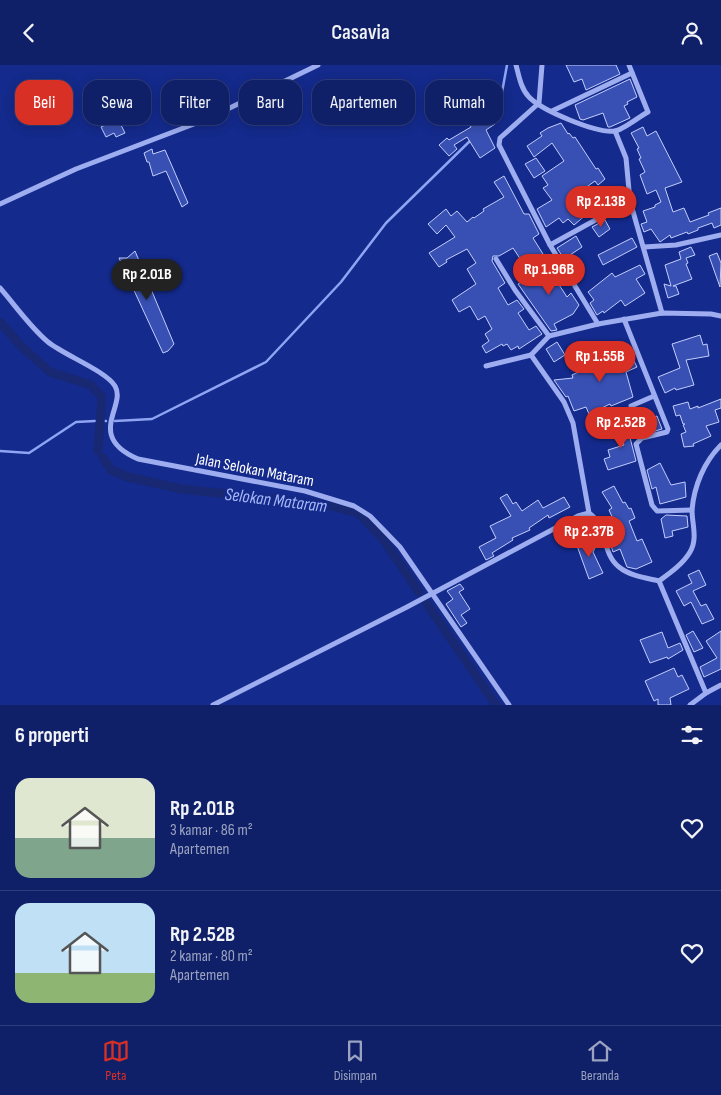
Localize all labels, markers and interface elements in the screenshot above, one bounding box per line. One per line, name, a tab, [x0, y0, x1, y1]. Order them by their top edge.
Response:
icon: back	[15, 19, 43, 47]
text: Casavia	[331, 19, 390, 46]
icon: person	[678, 19, 706, 47]
chip: Beli	[15, 80, 73, 125]
chip: Sewa	[83, 80, 151, 125]
chip: Filter	[161, 80, 229, 125]
chip: Baru	[239, 80, 302, 125]
chip: Apartemen	[312, 80, 415, 125]
chip: Rumah	[425, 80, 503, 125]
pin: Rp 2.13B	[549, 185, 653, 228]
text: Rp 2.13B	[576, 192, 626, 211]
pin: Rp 1.96B	[497, 253, 601, 296]
pin: Rp 2.01B	[95, 259, 199, 301]
text: Rp 1.96B	[524, 260, 574, 279]
text: Rp 2.01B	[122, 265, 172, 284]
pin: Rp 1.55B	[548, 341, 652, 383]
text: Rp 1.55B	[575, 347, 625, 366]
pin: Rp 2.52B	[569, 407, 673, 449]
text: Rp 2.52B	[596, 413, 646, 432]
street label: Jalan Selokan Mataram	[193, 450, 315, 491]
water label: Selokan Mataram	[224, 484, 328, 517]
pin: Rp 2.37B	[537, 515, 641, 558]
text: Rp 2.37B	[564, 522, 614, 541]
icon: filters	[678, 721, 706, 749]
text: 6 properti	[15, 723, 89, 748]
text: Rp 2.01B	[170, 796, 235, 821]
icon: home	[55, 798, 115, 858]
icon: heart	[678, 814, 706, 842]
text: 3 kamar · 86 m²	[170, 821, 253, 840]
text: Apartemen	[170, 840, 229, 859]
text: Rp 2.52B	[170, 922, 235, 947]
icon: home	[55, 923, 115, 983]
icon: heart	[678, 939, 706, 967]
text: 2 kamar · 80 m²	[170, 947, 253, 966]
text: Apartemen	[170, 966, 229, 985]
tab: Peta	[102, 1037, 130, 1084]
tab: Disimpan	[334, 1037, 377, 1084]
tab: Beranda	[581, 1037, 619, 1084]

